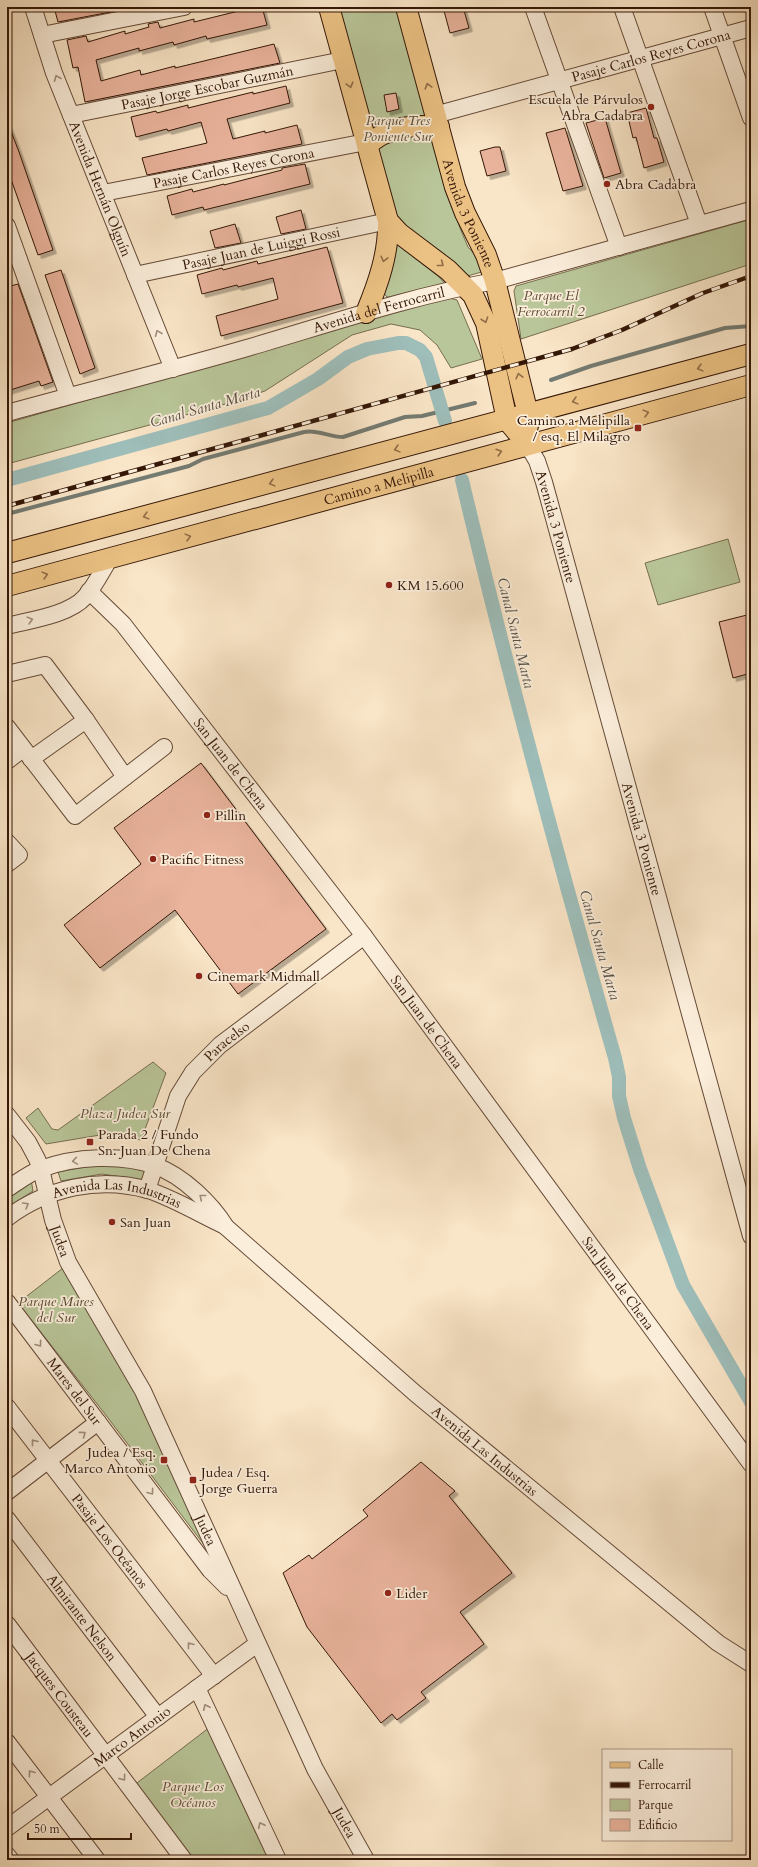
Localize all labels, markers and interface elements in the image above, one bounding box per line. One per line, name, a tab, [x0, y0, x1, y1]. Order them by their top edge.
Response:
street label: Pasaje Carlos Reyes Corona	[570, 25, 733, 87]
street label: Pasaje Jorge Escobar Guzmán	[120, 61, 295, 115]
one-way arrow	[53, 75, 61, 82]
one-way arrow	[345, 81, 354, 88]
one-way arrow	[424, 83, 432, 89]
place label: Escuela de Párvulos Abra Cadabra	[528, 90, 643, 125]
marker: Escuela de Párvulos Abra Cadabra	[646, 102, 656, 112]
park label: Parque Tres Poniente Sur	[363, 111, 433, 146]
street label: Avenida Hernán Olguín	[64, 118, 136, 260]
street label: Pasaje Carlos Reyes Corona	[151, 143, 316, 193]
street label: Avenida 3 Poniente	[438, 157, 499, 270]
place label: Abra Cadabra	[615, 175, 696, 194]
marker: Abra Cadabra	[602, 179, 612, 189]
street label: Pasaje Juan de Luiggi Rossi	[180, 222, 342, 275]
one-way arrow	[380, 256, 389, 263]
one-way arrow	[436, 259, 443, 266]
street label: Avenida del Ferrocarril	[311, 283, 447, 338]
park label: Parque El Ferrocarril 2	[517, 286, 585, 321]
one-way arrow	[480, 317, 488, 324]
one-way arrow	[155, 330, 163, 337]
one-way arrow	[697, 363, 704, 371]
one-way arrow	[515, 373, 523, 379]
water label: Canal Santa Marta	[148, 382, 263, 432]
one-way arrow	[572, 396, 579, 405]
one-way arrow	[643, 409, 649, 417]
place label: Camino a Melipilla / esq. El Milagro	[517, 411, 630, 446]
marker: Camino a Melipilla / esq. El Milagro	[633, 423, 643, 433]
one-way arrow	[394, 444, 401, 453]
one-way arrow	[495, 448, 502, 457]
street label: Camino a Melipilla	[322, 462, 436, 510]
street label: Avenida 3 Poniente	[531, 468, 580, 585]
one-way arrow	[269, 478, 275, 486]
one-way arrow	[143, 511, 150, 520]
one-way arrow	[185, 533, 191, 541]
one-way arrow	[41, 572, 48, 580]
water label: Canal Santa Marta	[493, 575, 540, 691]
place label: KM 15.600	[397, 576, 464, 595]
marker: KM 15.600	[384, 580, 394, 590]
one-way arrow	[26, 616, 33, 625]
street label: San Juan de Chena	[189, 714, 272, 814]
street label: Avenida 3 Poniente	[617, 780, 666, 898]
place label: Pillin	[215, 806, 246, 825]
marker: Pillin	[202, 810, 212, 820]
place label: Pacific Fitness	[161, 850, 244, 869]
marker: Pacific Fitness	[148, 854, 158, 864]
water label: Canal Santa Marta	[575, 888, 625, 1003]
place label: Cinemark Midmall	[207, 967, 320, 986]
marker: Cinemark Midmall	[194, 971, 204, 981]
street label: San Juan de Chena	[386, 972, 467, 1073]
street label: Paracelso	[200, 1017, 254, 1066]
park label: Plaza Judea Sur	[80, 1104, 170, 1123]
place label: Parada 2 / Fundo Sn. Juan De Chena	[98, 1125, 211, 1160]
marker: Parada 2 / Fundo Sn. Juan De Chena	[85, 1137, 95, 1147]
one-way arrow	[72, 1156, 78, 1165]
street label: Avenida Las Industrias	[50, 1175, 185, 1213]
one-way arrow	[199, 1195, 206, 1202]
one-way arrow	[22, 1203, 29, 1210]
place label: San Juan	[120, 1213, 171, 1232]
marker: San Juan	[107, 1217, 117, 1227]
street label: Judea	[45, 1221, 74, 1260]
street label: San Juan de Chena	[577, 1233, 659, 1334]
park label: Parque Mares del Sur	[18, 1292, 94, 1327]
one-way arrow	[34, 1340, 41, 1347]
street label: Mares del Sur	[42, 1354, 107, 1430]
street label: Avenida Las Industrias	[427, 1402, 542, 1501]
one-way arrow	[78, 1432, 85, 1439]
one-way arrow	[32, 1439, 39, 1446]
place label: Judea / Esq. Marco Antonio	[65, 1443, 156, 1478]
marker: Judea / Esq. Marco Antonio	[159, 1455, 169, 1465]
place label: Judea / Esq. Jorge Guerra	[199, 1463, 278, 1498]
marker: Judea / Esq. Jorge Guerra	[188, 1475, 198, 1485]
one-way arrow	[147, 1488, 154, 1495]
street label: Pasaje Los Océanos	[67, 1490, 152, 1593]
street label: Judea	[190, 1510, 221, 1549]
street label: Almirante Nelson	[42, 1570, 121, 1665]
place label: Lider	[396, 1584, 428, 1603]
marker: Lider	[383, 1588, 393, 1598]
one-way arrow	[188, 1642, 195, 1649]
street label: Jacques Cousteau	[20, 1646, 98, 1742]
street label: Marco Antonio	[90, 1701, 175, 1771]
one-way arrow	[203, 1703, 211, 1711]
legend	[602, 1749, 732, 1841]
text: Calle	[638, 1757, 664, 1773]
one-way arrow	[29, 1771, 36, 1778]
one-way arrow	[118, 1774, 126, 1781]
park label: Parque Los Océanos	[162, 1777, 224, 1812]
text: Ferrocarril	[638, 1777, 691, 1793]
text: Parque	[638, 1797, 673, 1813]
street label: Judea	[327, 1802, 361, 1841]
scale bar	[28, 1815, 131, 1841]
text: Edificio	[638, 1817, 678, 1833]
text: 50 m	[34, 1821, 61, 1837]
one-way arrow	[258, 1821, 266, 1829]

